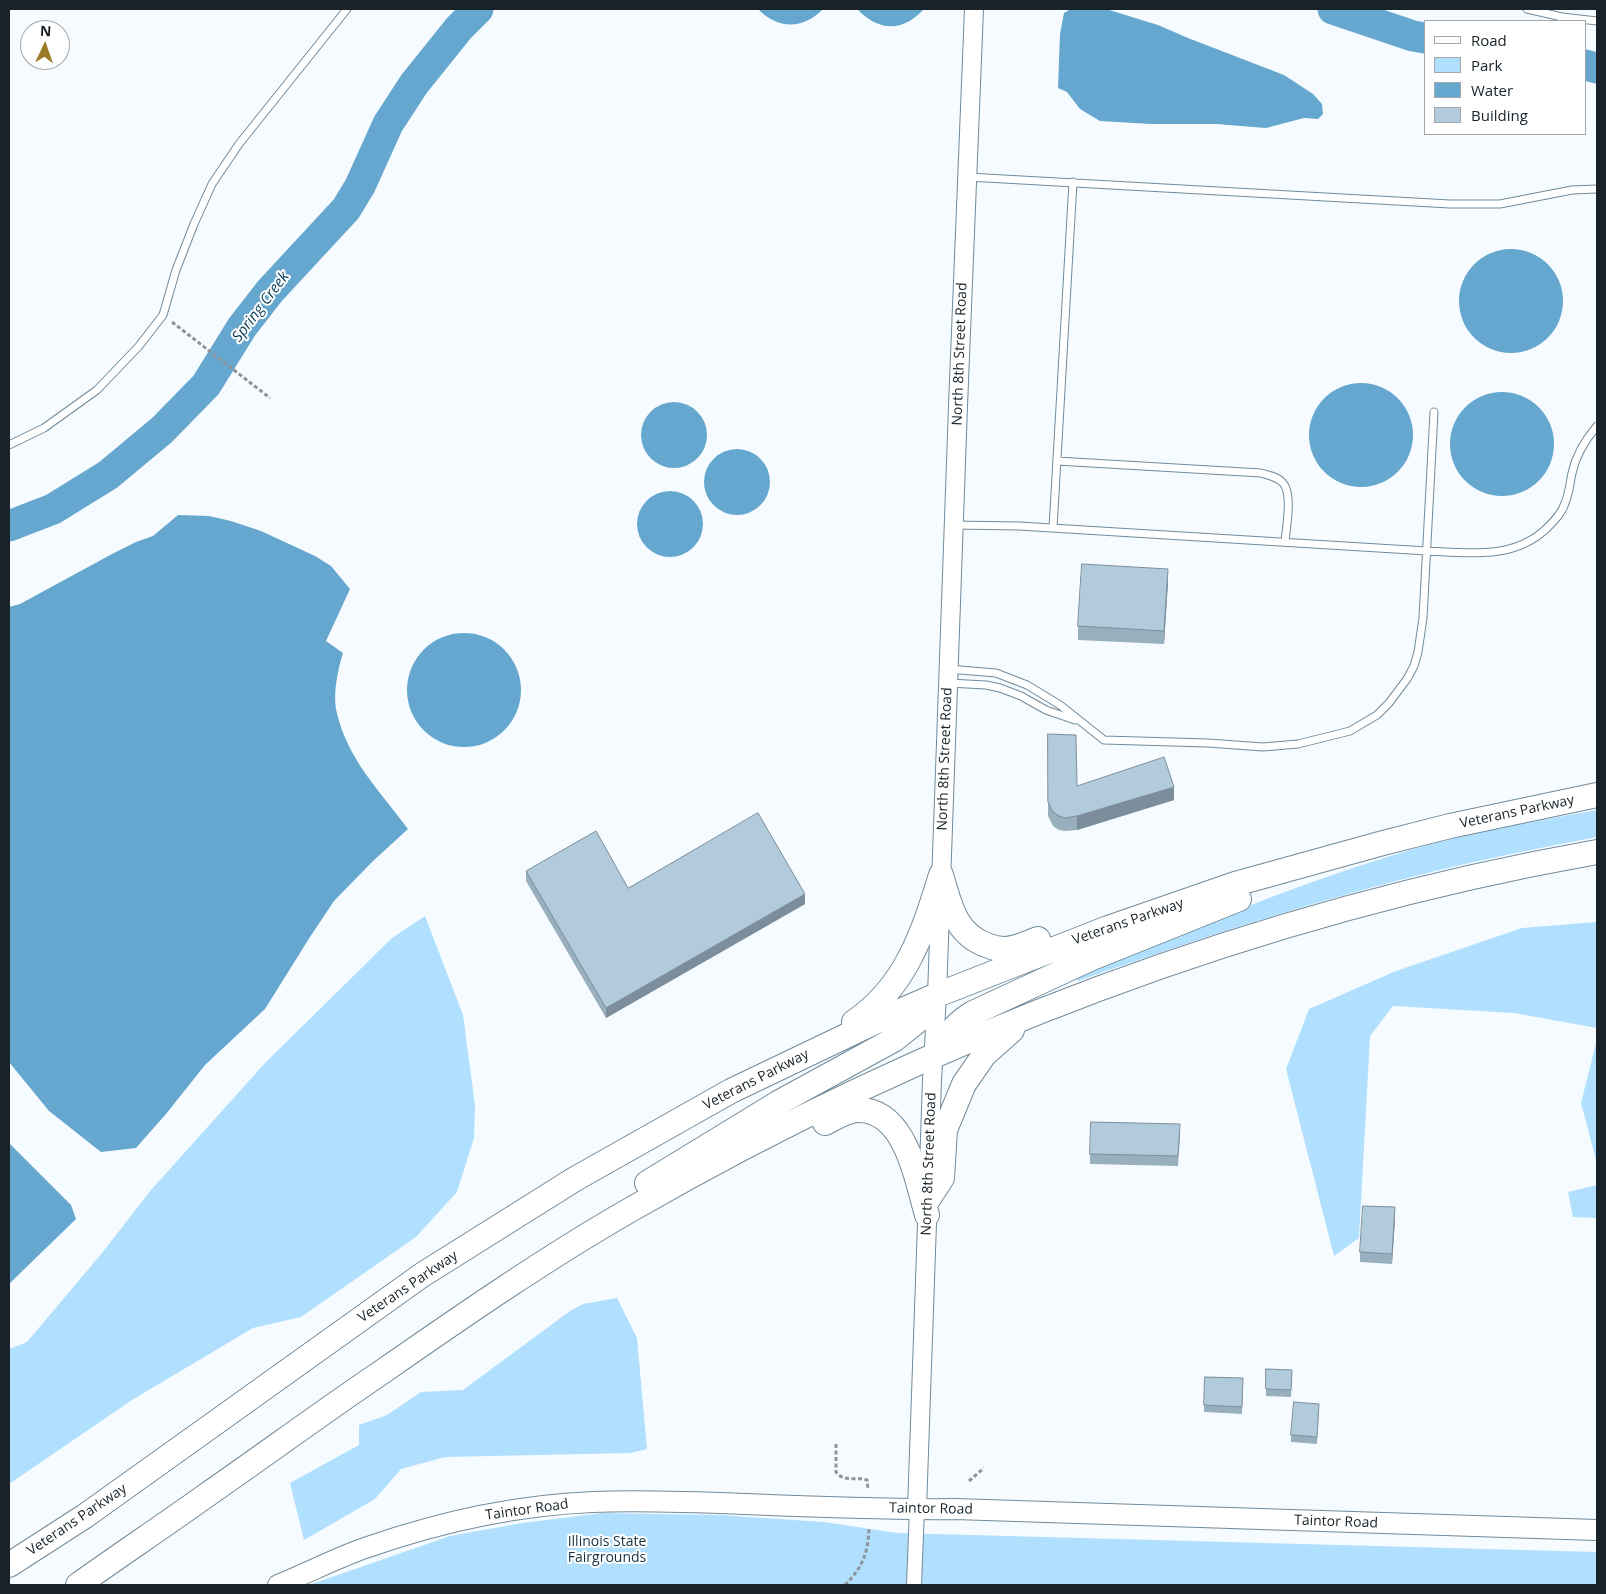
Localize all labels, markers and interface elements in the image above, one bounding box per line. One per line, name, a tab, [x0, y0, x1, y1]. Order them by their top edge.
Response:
north arrow	[20, 20, 70, 70]
legend	[1424, 20, 1586, 135]
text: N	[40, 21, 52, 40]
text: Road	[1471, 30, 1507, 50]
text: Park	[1471, 55, 1502, 75]
text: Water	[1471, 80, 1513, 100]
text: Building	[1471, 105, 1528, 125]
water label: Spring Creek	[229, 268, 293, 346]
street label: North 8th Street Road	[949, 282, 971, 426]
street label: North 8th Street Road	[934, 687, 956, 831]
street label: Veterans Parkway	[1458, 792, 1576, 832]
street label: Veterans Parkway	[1070, 895, 1186, 949]
street label: Veterans Parkway	[700, 1046, 812, 1114]
street label: North 8th Street Road	[918, 1092, 940, 1236]
street label: Veterans Parkway	[355, 1247, 461, 1327]
street label: Veterans Parkway	[24, 1480, 130, 1560]
street label: Taintor Road	[484, 1496, 570, 1524]
street label: Taintor Road	[889, 1500, 973, 1518]
street label: Taintor Road	[1294, 1512, 1378, 1532]
park label: Illinois State Fairgrounds	[568, 1534, 646, 1566]

